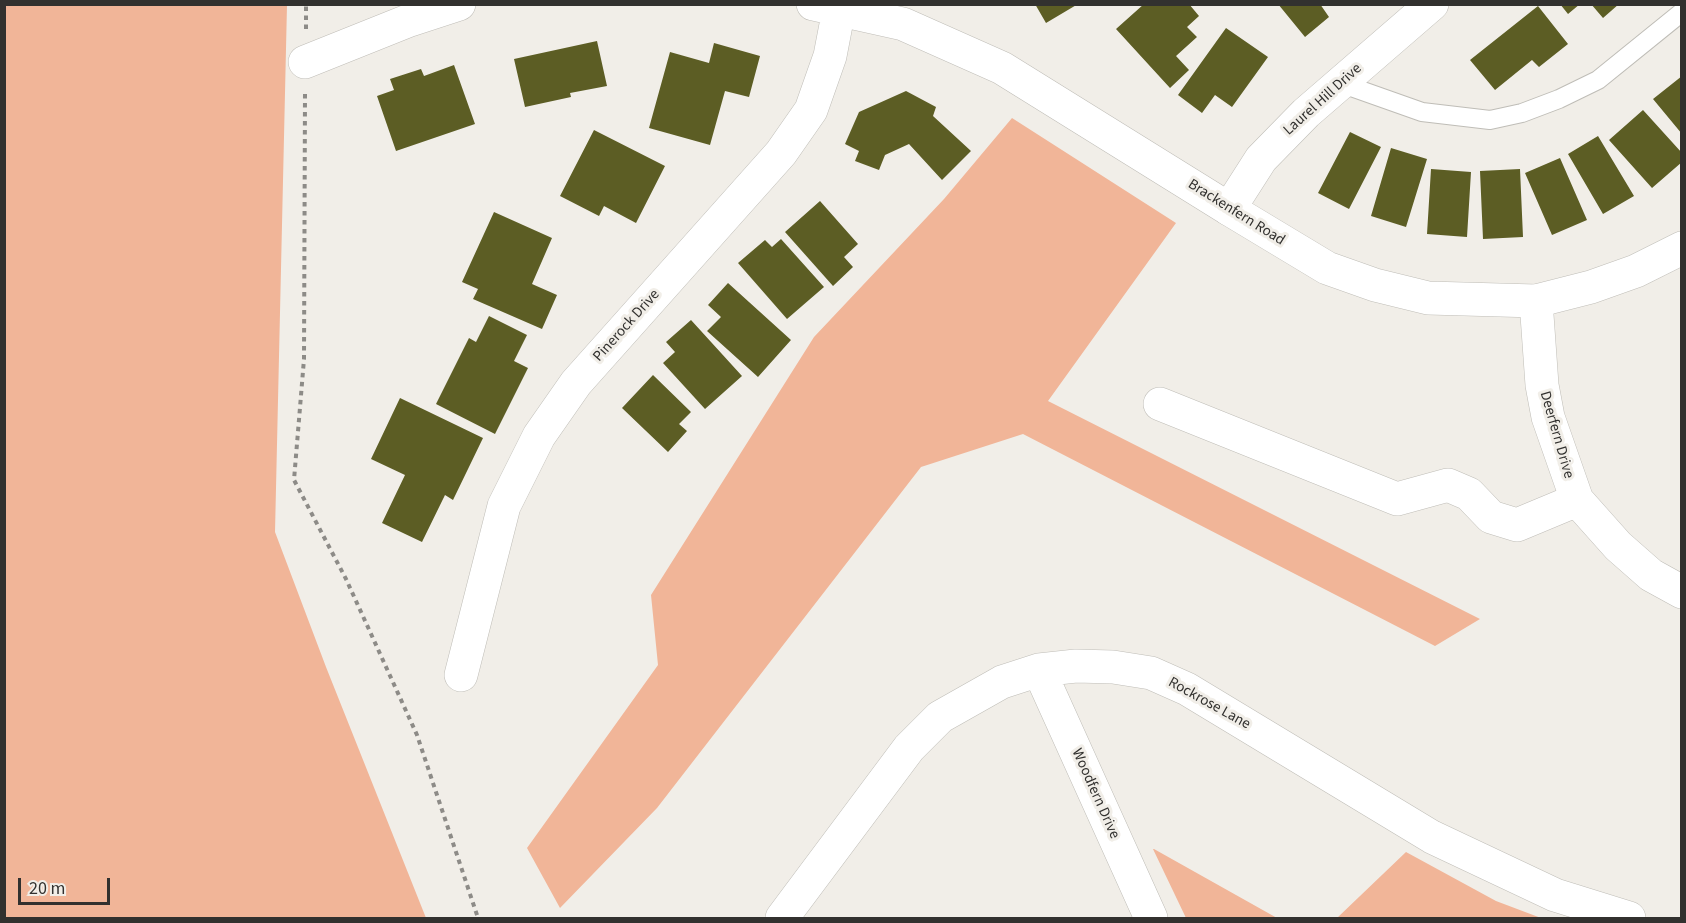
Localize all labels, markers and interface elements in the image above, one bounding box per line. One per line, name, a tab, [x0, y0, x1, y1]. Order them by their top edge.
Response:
street label: Laurel Hill Drive	[1280, 60, 1366, 140]
street label: Brackenfern Road	[1184, 176, 1288, 250]
street label: Pinerock Drive	[590, 286, 664, 366]
street label: Deerfern Drive	[1535, 389, 1577, 481]
street label: Rockrose Lane	[1165, 674, 1253, 734]
street label: Woodfern Drive	[1067, 746, 1123, 842]
scale bar	[21, 866, 112, 904]
text: 20 m	[29, 876, 65, 901]

